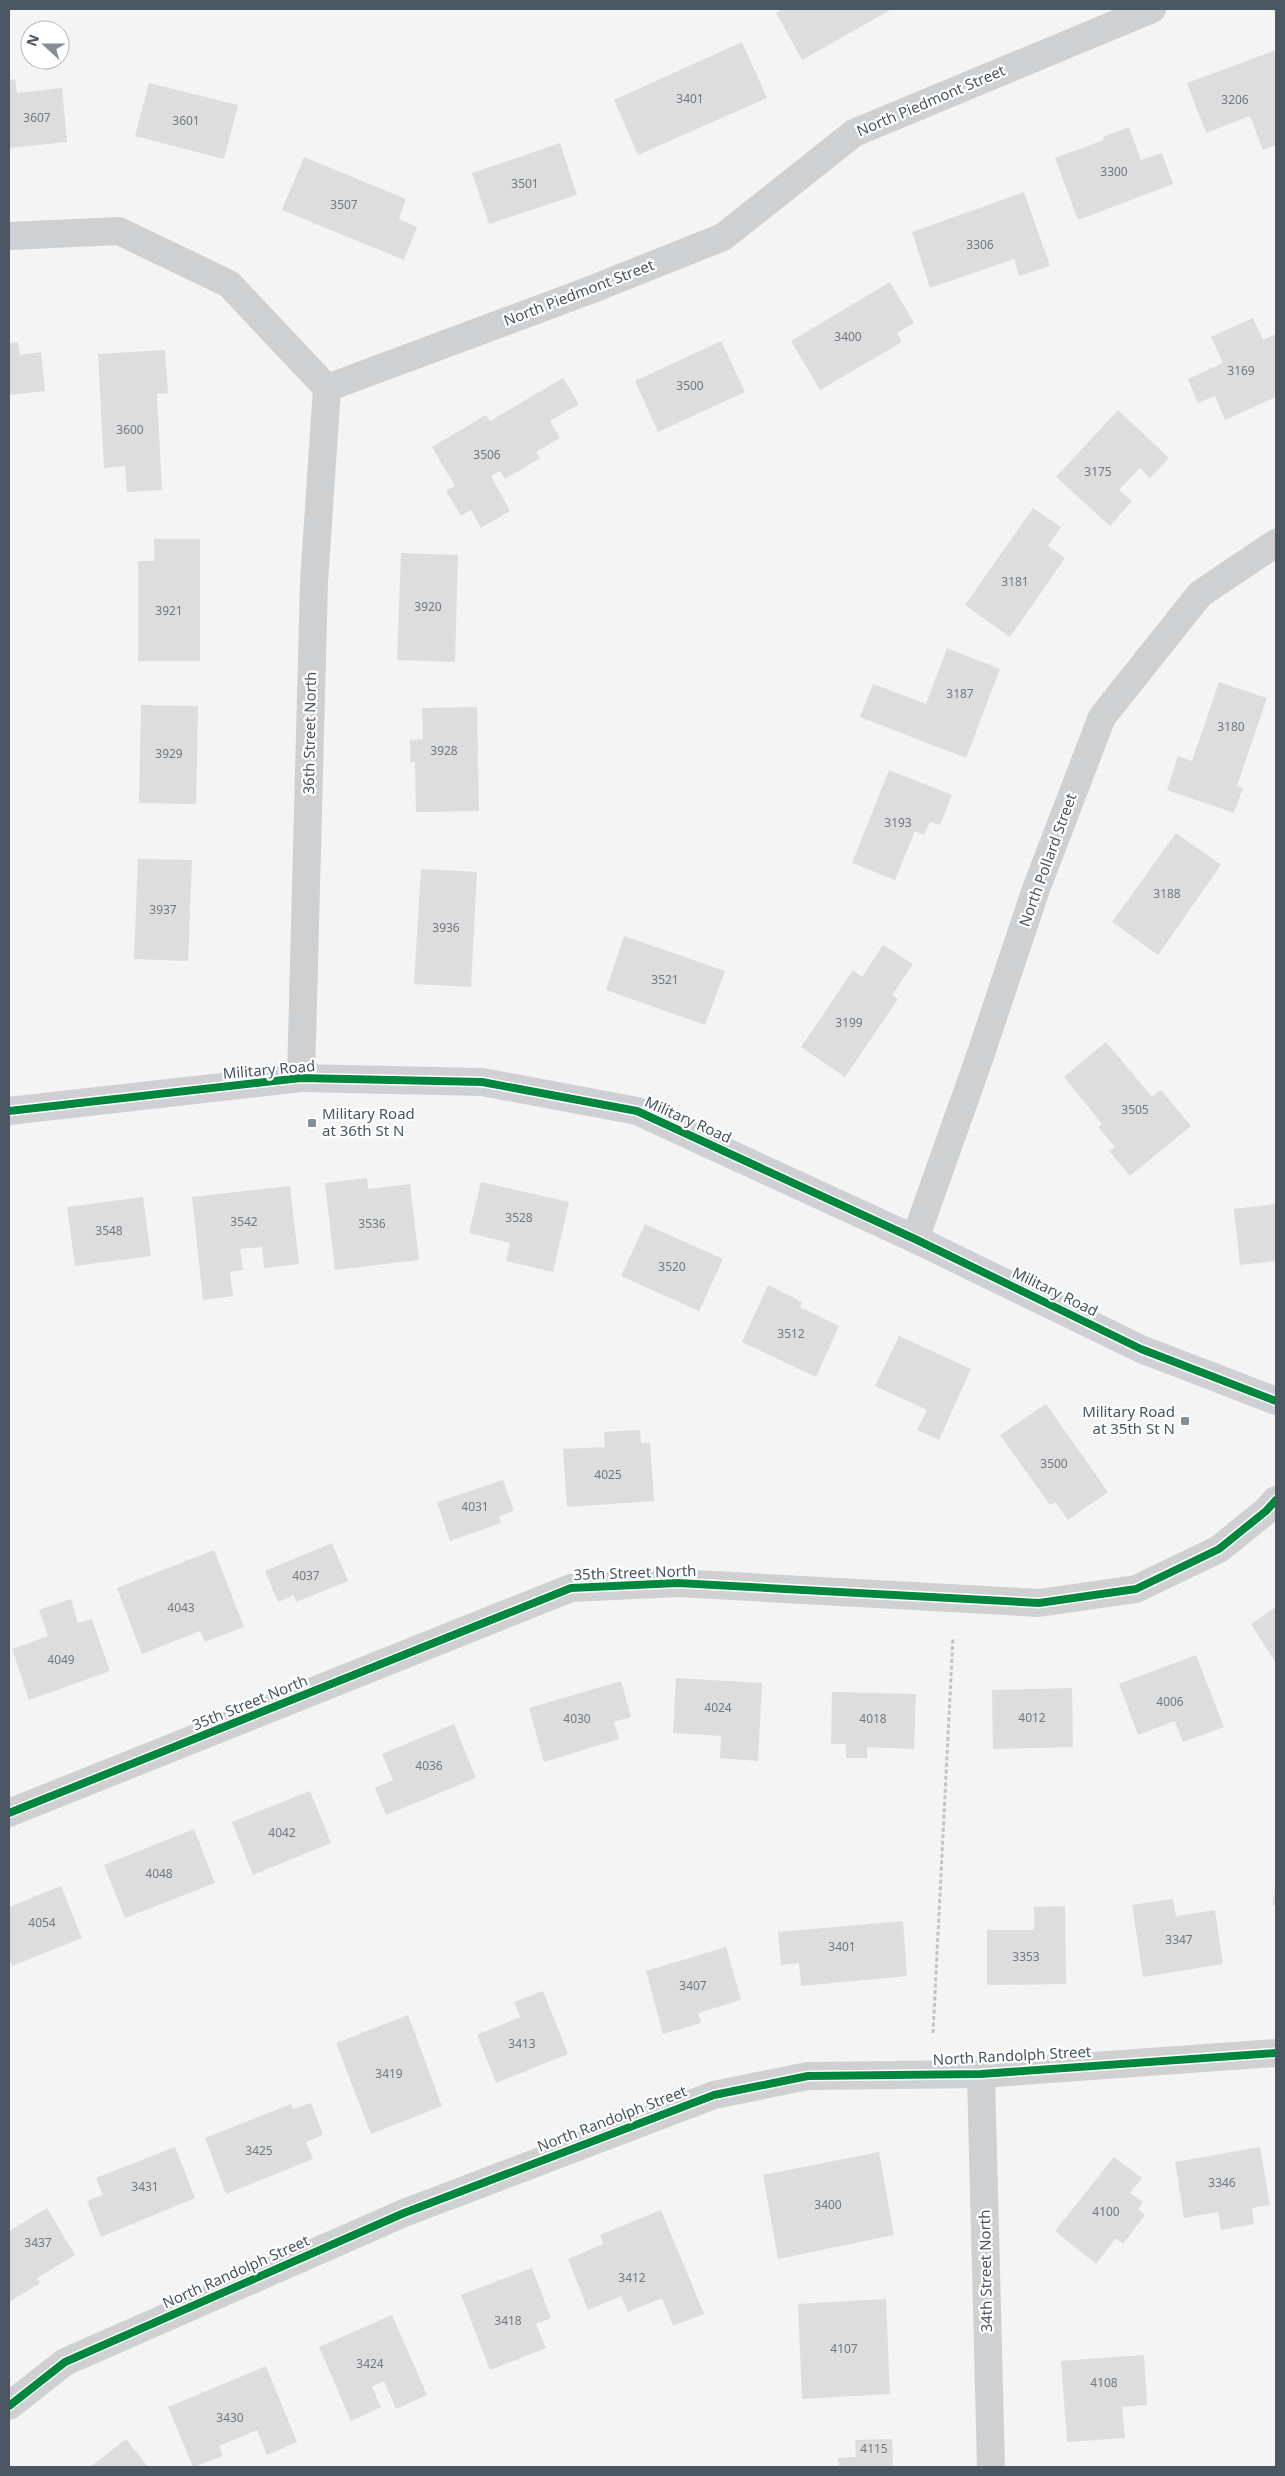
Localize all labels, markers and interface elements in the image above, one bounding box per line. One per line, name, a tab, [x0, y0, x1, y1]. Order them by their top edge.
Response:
north arrow	[20, 20, 70, 70]
text: N	[21, 31, 43, 49]
street label: North Piedmont Street	[853, 59, 1008, 140]
house number: 3401	[676, 90, 704, 107]
house number: 3206	[1221, 91, 1249, 108]
house number: 3607	[23, 109, 51, 126]
house number: 3601	[172, 112, 200, 129]
house number: 3300	[1100, 163, 1128, 180]
house number: 3501	[511, 175, 539, 192]
house number: 3507	[330, 196, 358, 213]
house number: 3306	[966, 236, 994, 253]
street label: North Piedmont Street	[501, 254, 657, 330]
house number: 3400	[834, 328, 862, 345]
house number: 3169	[1227, 362, 1255, 379]
house number: 3500	[676, 377, 704, 394]
house number: 3600	[116, 421, 144, 438]
house number: 3506	[473, 446, 501, 463]
house number: 3175	[1084, 463, 1112, 480]
house number: 3181	[1001, 573, 1029, 590]
house number: 3920	[414, 598, 442, 615]
house number: 3921	[155, 602, 183, 619]
street label: 36th Street North	[298, 671, 320, 795]
house number: 3187	[946, 685, 974, 702]
house number: 3180	[1217, 718, 1245, 735]
house number: 3928	[430, 742, 458, 759]
house number: 3929	[155, 745, 183, 762]
street label: North Pollard Street	[1014, 790, 1081, 929]
house number: 3193	[884, 814, 912, 831]
house number: 3188	[1153, 885, 1181, 902]
house number: 3937	[149, 901, 177, 918]
house number: 3936	[432, 919, 460, 936]
house number: 3521	[651, 971, 679, 988]
house number: 3199	[835, 1014, 863, 1031]
street label: Military Road	[222, 1055, 316, 1083]
street label: Military Road	[642, 1091, 735, 1147]
house number: 3505	[1121, 1101, 1149, 1118]
place label: Military Road at 36th St N	[322, 1103, 415, 1140]
marker: Military Road at 36th St N	[306, 1117, 318, 1129]
house number: 3528	[505, 1209, 533, 1226]
house number: 3542	[230, 1213, 258, 1230]
house number: 3536	[358, 1215, 386, 1232]
house number: 3548	[95, 1222, 123, 1239]
house number: 3520	[658, 1258, 686, 1275]
street label: Military Road	[1009, 1262, 1102, 1320]
house number: 3512	[777, 1325, 805, 1342]
place label: Military Road at 35th St N	[1082, 1401, 1175, 1438]
marker: Military Road at 35th St N	[1179, 1415, 1191, 1427]
house number: 3500	[1040, 1455, 1068, 1472]
house number: 4025	[594, 1466, 622, 1483]
house number: 4031	[461, 1498, 489, 1515]
street label: 35th Street North	[573, 1560, 697, 1584]
house number: 4037	[292, 1567, 320, 1584]
house number: 4043	[167, 1599, 195, 1616]
house number: 4049	[47, 1651, 75, 1668]
street label: 35th Street North	[189, 1670, 310, 1734]
house number: 4006	[1156, 1693, 1184, 1710]
house number: 4024	[704, 1699, 732, 1716]
house number: 4012	[1018, 1709, 1046, 1726]
house number: 4030	[563, 1710, 591, 1727]
house number: 4018	[859, 1710, 887, 1727]
house number: 4036	[415, 1757, 443, 1774]
house number: 4042	[268, 1824, 296, 1841]
house number: 4048	[145, 1865, 173, 1882]
house number: 4054	[28, 1914, 56, 1931]
house number: 3347	[1165, 1931, 1193, 1948]
house number: 3401	[828, 1938, 856, 1955]
house number: 3353	[1012, 1948, 1040, 1965]
house number: 3407	[679, 1977, 707, 1994]
house number: 3413	[508, 2035, 536, 2052]
street label: North Randolph Street	[932, 2041, 1092, 2069]
house number: 3419	[375, 2065, 403, 2082]
street label: North Randolph Street	[534, 2080, 690, 2156]
house number: 3425	[245, 2142, 273, 2159]
house number: 3346	[1208, 2174, 1236, 2191]
house number: 3431	[131, 2178, 159, 2195]
house number: 3400	[814, 2196, 842, 2213]
house number: 4100	[1092, 2203, 1120, 2220]
street label: 34th Street North	[974, 2209, 996, 2333]
street label: North Randolph Street	[159, 2229, 313, 2313]
house number: 3437	[24, 2234, 52, 2251]
house number: 3412	[618, 2269, 646, 2286]
house number: 3418	[494, 2312, 522, 2329]
house number: 4107	[830, 2340, 858, 2357]
house number: 3424	[356, 2355, 384, 2372]
house number: 4108	[1090, 2374, 1118, 2391]
house number: 3430	[216, 2409, 244, 2426]
house number: 4115	[860, 2440, 888, 2457]

